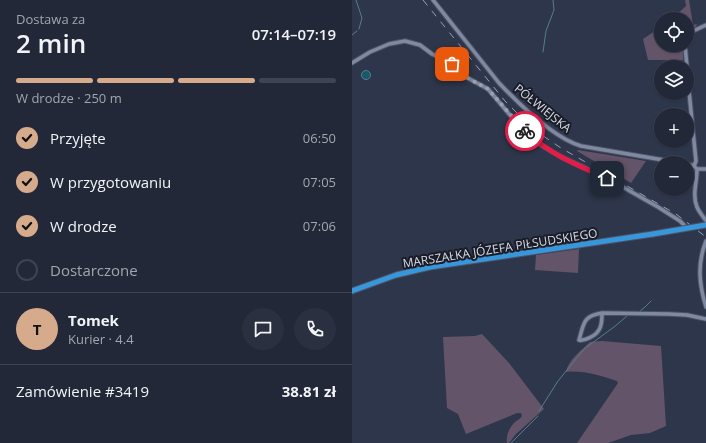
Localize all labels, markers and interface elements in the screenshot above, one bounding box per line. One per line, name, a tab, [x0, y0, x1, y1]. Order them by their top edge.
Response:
text: Dostawa za	[16, 10, 85, 28]
map controls	[654, 12, 694, 196]
button: locate	[654, 12, 694, 52]
text: 07:14–07:19	[252, 24, 336, 44]
text: 2 min	[16, 25, 86, 61]
pin	[435, 47, 469, 81]
icon: bag	[441, 53, 463, 75]
button: layers	[654, 60, 694, 100]
street label: PÓŁWIEJSKA	[511, 80, 575, 136]
text: W drodze · 250 m	[16, 89, 122, 107]
button: +	[654, 108, 694, 148]
courier	[505, 111, 545, 151]
icon: bike	[514, 120, 536, 142]
icon: check	[16, 127, 38, 149]
text: Przyjęte	[50, 128, 106, 148]
text: 06:50	[303, 129, 336, 147]
button: −	[654, 156, 694, 196]
pin	[590, 161, 624, 195]
icon: home	[596, 167, 618, 189]
icon: check	[16, 171, 38, 193]
text: W przygotowaniu	[50, 172, 171, 192]
text: 07:05	[303, 173, 336, 191]
icon: check	[16, 215, 38, 237]
text: W drodze	[50, 216, 117, 236]
text: 07:06	[303, 217, 336, 235]
street label: MARSZAŁKA JÓZEFA PIŁSUDSKIEGO	[401, 224, 599, 272]
text: Dostarczone	[50, 260, 138, 280]
button: chat	[242, 308, 284, 350]
button: phone	[294, 308, 336, 350]
text: Tomek	[68, 310, 119, 330]
text: T	[33, 319, 41, 339]
text: Kurier · 4.4	[68, 330, 134, 348]
text: Zamówienie #3419	[16, 381, 149, 401]
text: 38.81 zł	[282, 381, 336, 401]

